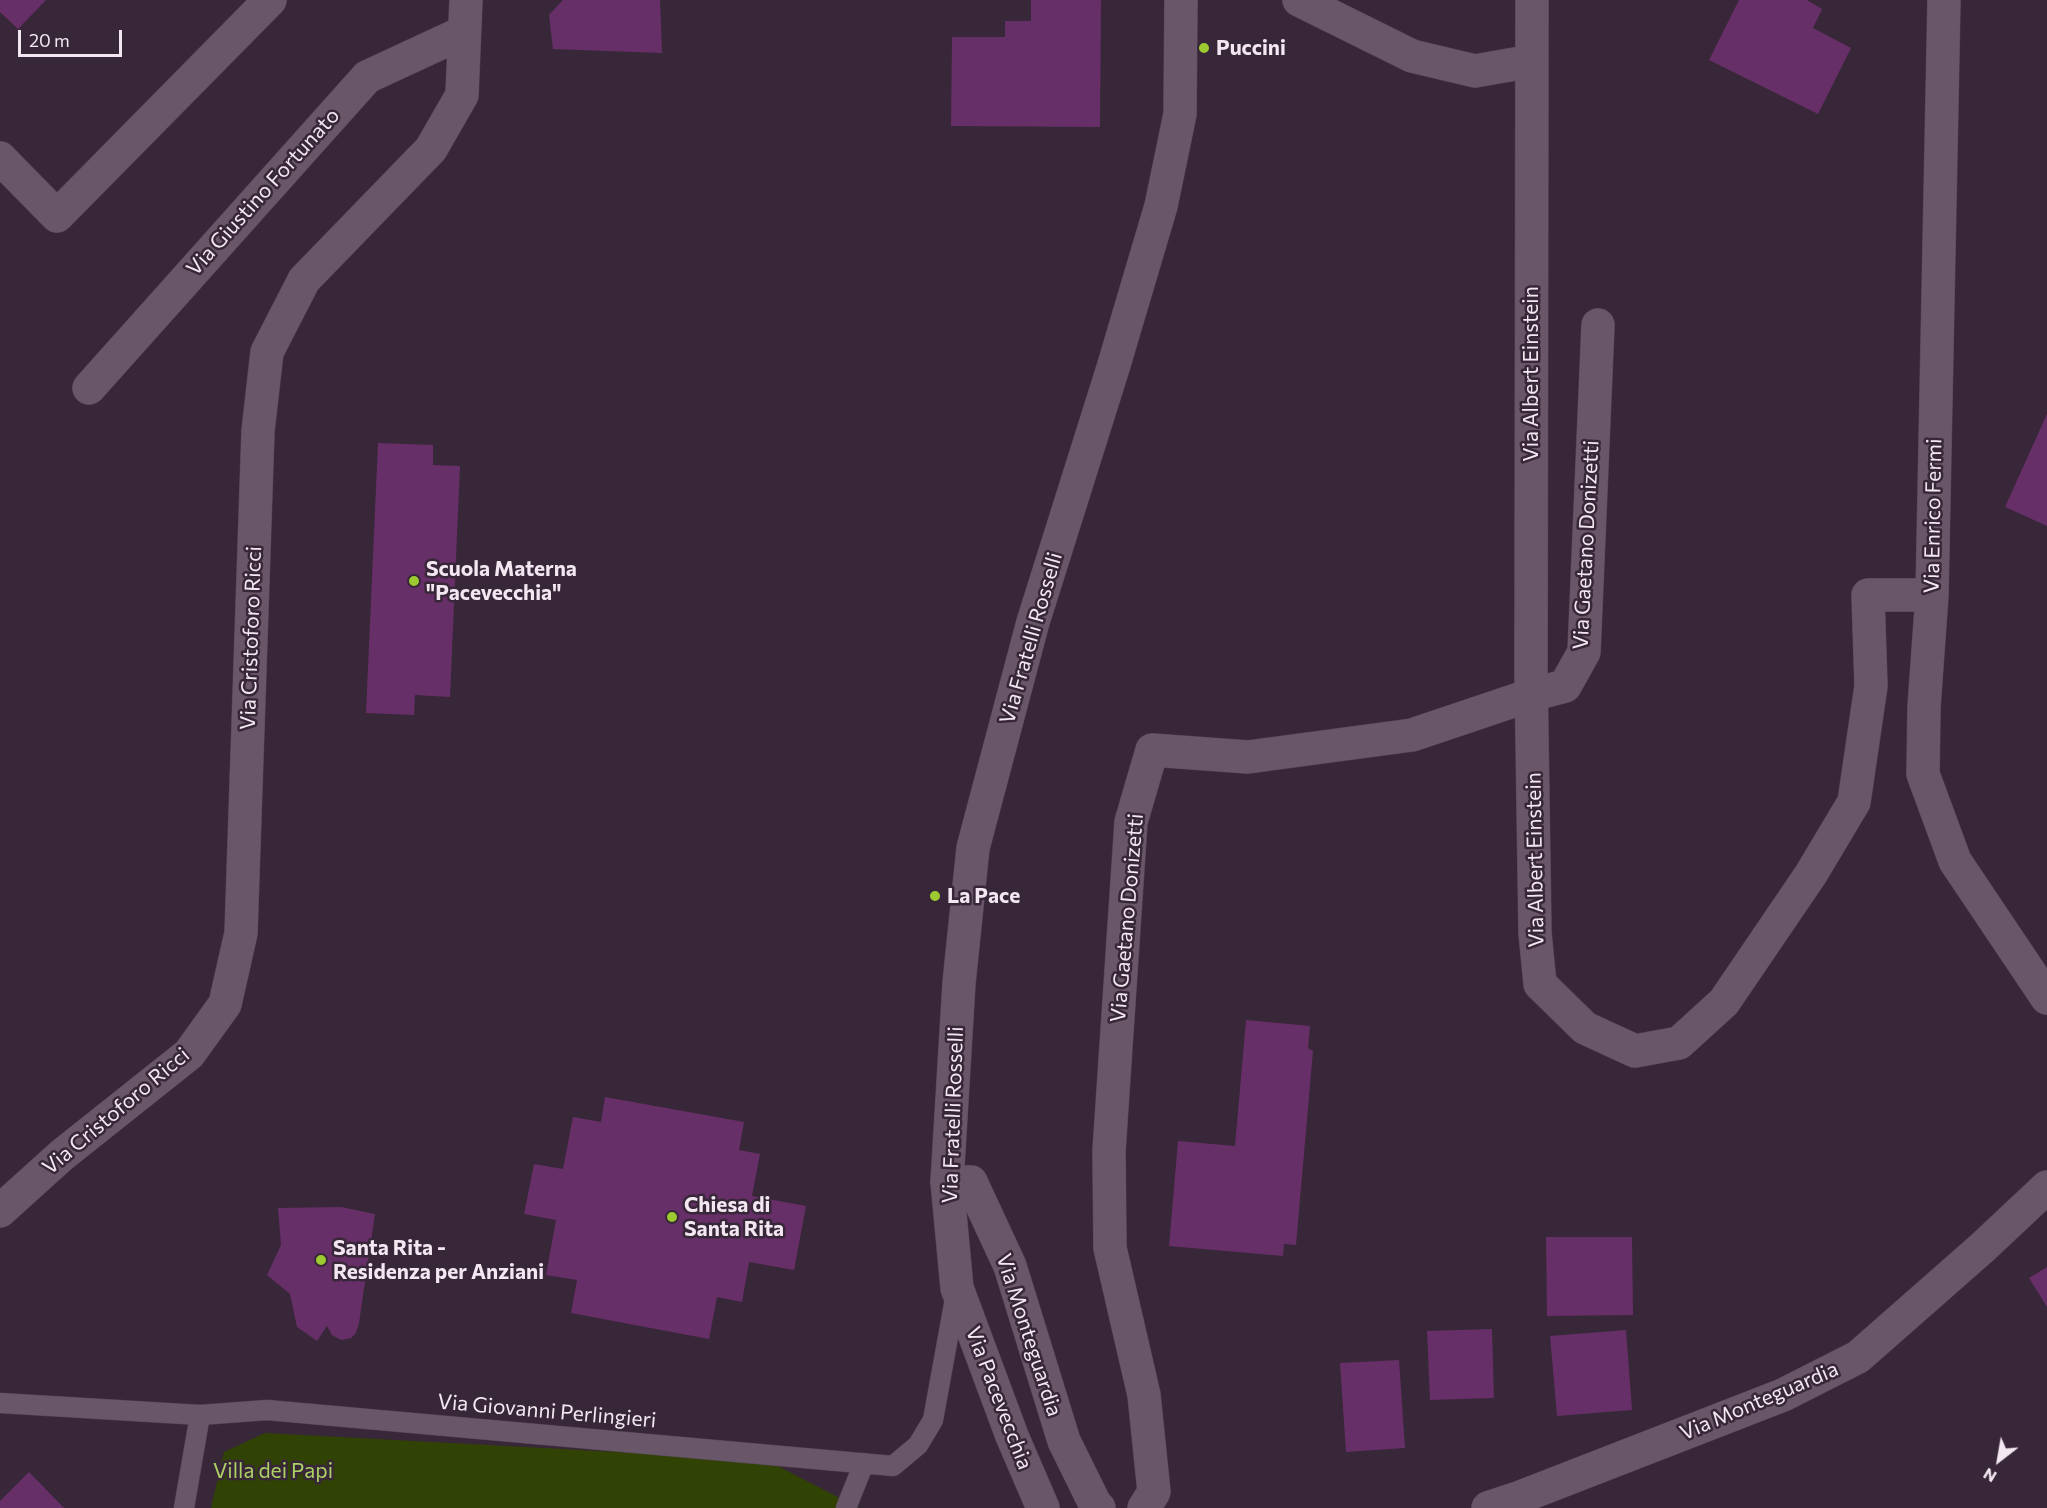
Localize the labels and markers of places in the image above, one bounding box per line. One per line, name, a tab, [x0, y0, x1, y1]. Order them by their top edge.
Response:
place label: Puccini	[1216, 35, 1286, 61]
marker: Puccini	[1197, 41, 1211, 55]
place label: Scuola Materna "Pacevecchia"	[426, 556, 577, 606]
marker: Scuola Materna "Pacevecchia"	[407, 574, 421, 588]
place label: La Pace	[947, 883, 1020, 909]
marker: La Pace	[928, 889, 942, 903]
place label: Chiesa di Santa Rita	[684, 1192, 784, 1242]
marker: Chiesa di Santa Rita	[665, 1210, 679, 1224]
place label: Santa Rita - Residenza per Anziani	[333, 1235, 544, 1285]
marker: Santa Rita - Residenza per Anziani	[314, 1253, 328, 1267]

